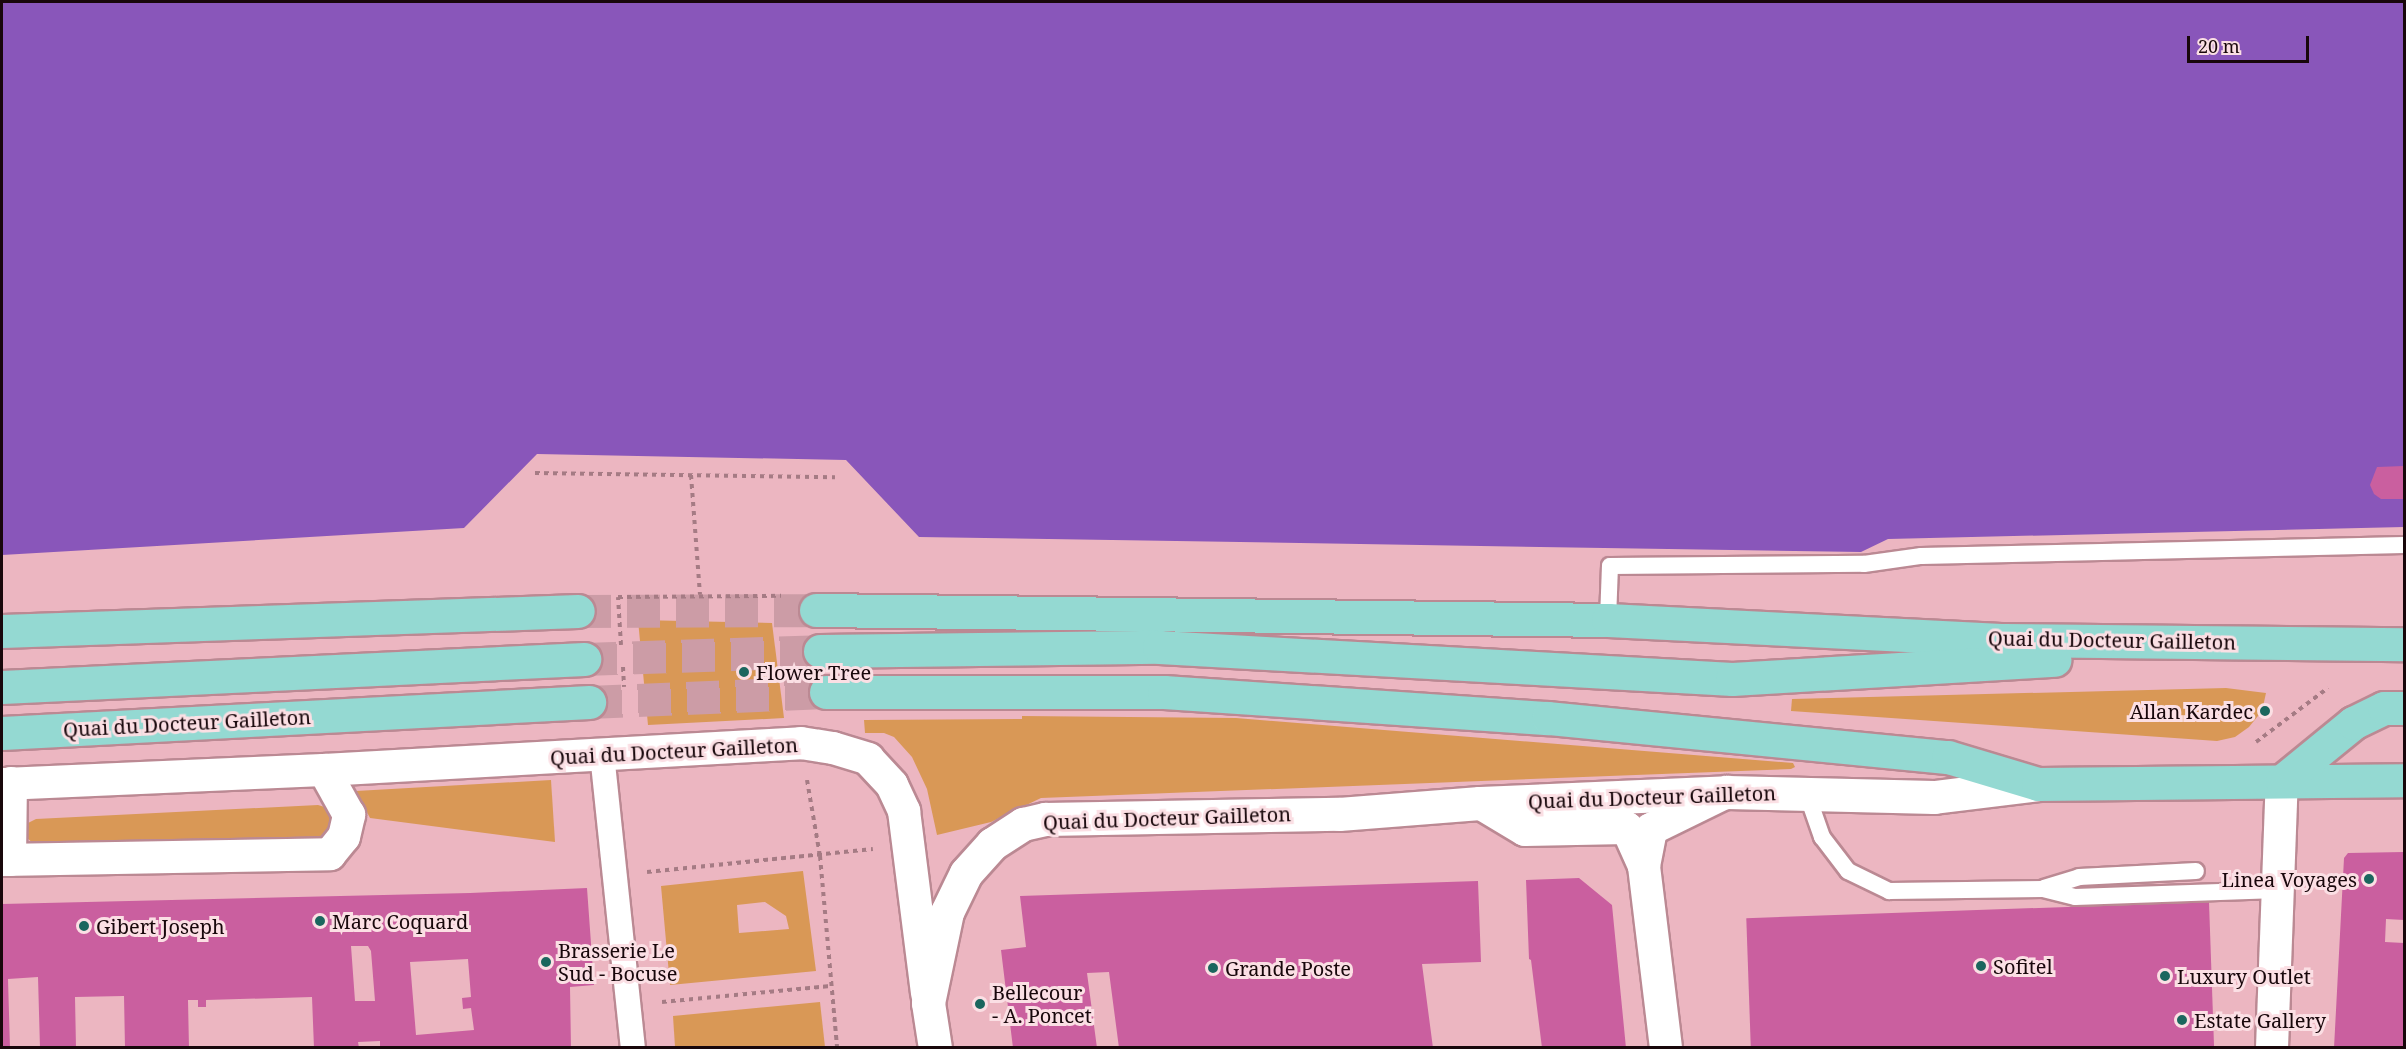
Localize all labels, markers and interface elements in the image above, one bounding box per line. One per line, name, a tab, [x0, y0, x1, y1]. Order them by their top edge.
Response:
scale bar	[2190, 24, 2312, 62]
text: 20 m	[2198, 34, 2240, 58]
street label: Quai du Docteur Gailleton	[1988, 626, 2236, 654]
place label: Flower Tree	[756, 660, 871, 684]
marker: Flower Tree	[737, 665, 751, 679]
place label: Allan Kardec	[2130, 699, 2253, 723]
marker: Allan Kardec	[2258, 704, 2272, 718]
street label: Quai du Docteur Gailleton	[63, 705, 311, 741]
street label: Quai du Docteur Gailleton	[550, 733, 798, 769]
street label: Quai du Docteur Gailleton	[1528, 781, 1776, 813]
street label: Quai du Docteur Gailleton	[1043, 802, 1291, 834]
place label: Linea Voyages	[2222, 867, 2357, 891]
marker: Linea Voyages	[2362, 872, 2376, 886]
place label: Marc Coquard	[332, 909, 468, 933]
place label: Gibert Joseph	[96, 914, 225, 938]
marker: Marc Coquard	[313, 914, 327, 928]
marker: Gibert Joseph	[77, 919, 91, 933]
place label: Brasserie Le Sud - Bocuse	[558, 939, 677, 986]
place label: Sofitel	[1993, 954, 2053, 978]
marker: Brasserie Le Sud - Bocuse	[539, 955, 553, 969]
place label: Grande Poste	[1225, 956, 1351, 980]
marker: Sofitel	[1974, 959, 1988, 973]
marker: Grande Poste	[1206, 961, 1220, 975]
place label: Luxury Outlet	[2177, 964, 2311, 988]
marker: Luxury Outlet	[2158, 969, 2172, 983]
place label: Bellecour - A. Poncet	[992, 981, 1092, 1028]
marker: Bellecour - A. Poncet	[973, 997, 987, 1011]
place label: Estate Gallery	[2194, 1008, 2326, 1032]
marker: Estate Gallery	[2175, 1013, 2189, 1027]

